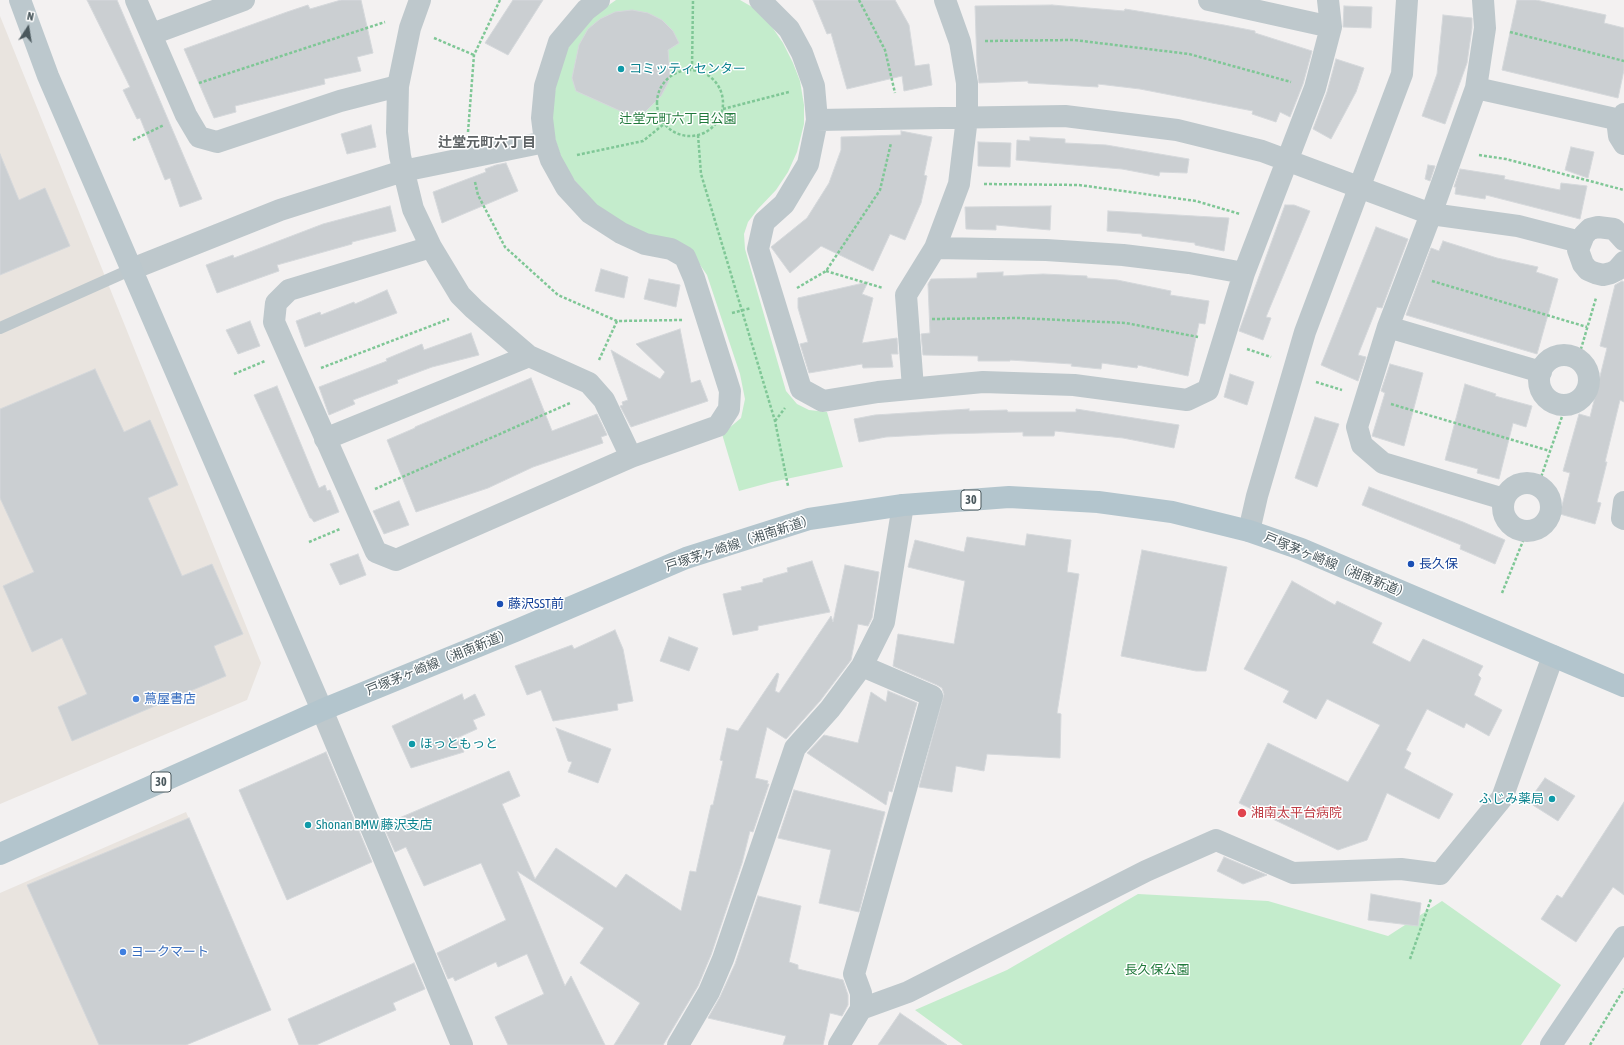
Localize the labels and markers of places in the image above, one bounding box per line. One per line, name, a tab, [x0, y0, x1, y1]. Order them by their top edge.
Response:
place label: コミッティセンター	[629, 61, 746, 77]
marker: コミッティセンター	[616, 64, 626, 74]
place label: 長久保	[1419, 556, 1458, 572]
marker: 長久保	[1406, 559, 1416, 569]
place label: 藤沢SST前	[508, 596, 564, 612]
marker: 藤沢SST前	[495, 599, 505, 609]
place label: 蔦屋書店	[144, 691, 196, 707]
marker: 蔦屋書店	[131, 694, 141, 704]
place label: ほっともっと	[420, 736, 498, 752]
marker: ほっともっと	[407, 739, 417, 749]
place label: ふじみ薬局	[1479, 791, 1544, 807]
marker: ふじみ薬局	[1547, 794, 1557, 804]
place label: 湘南太平台病院	[1251, 805, 1342, 821]
marker: 湘南太平台病院	[1236, 807, 1248, 819]
place label: Shonan BMW 藤沢支店	[316, 817, 432, 833]
marker: Shonan BMW 藤沢支店	[303, 820, 313, 830]
place label: ヨークマート	[131, 944, 209, 960]
marker: ヨークマート	[118, 947, 128, 957]

